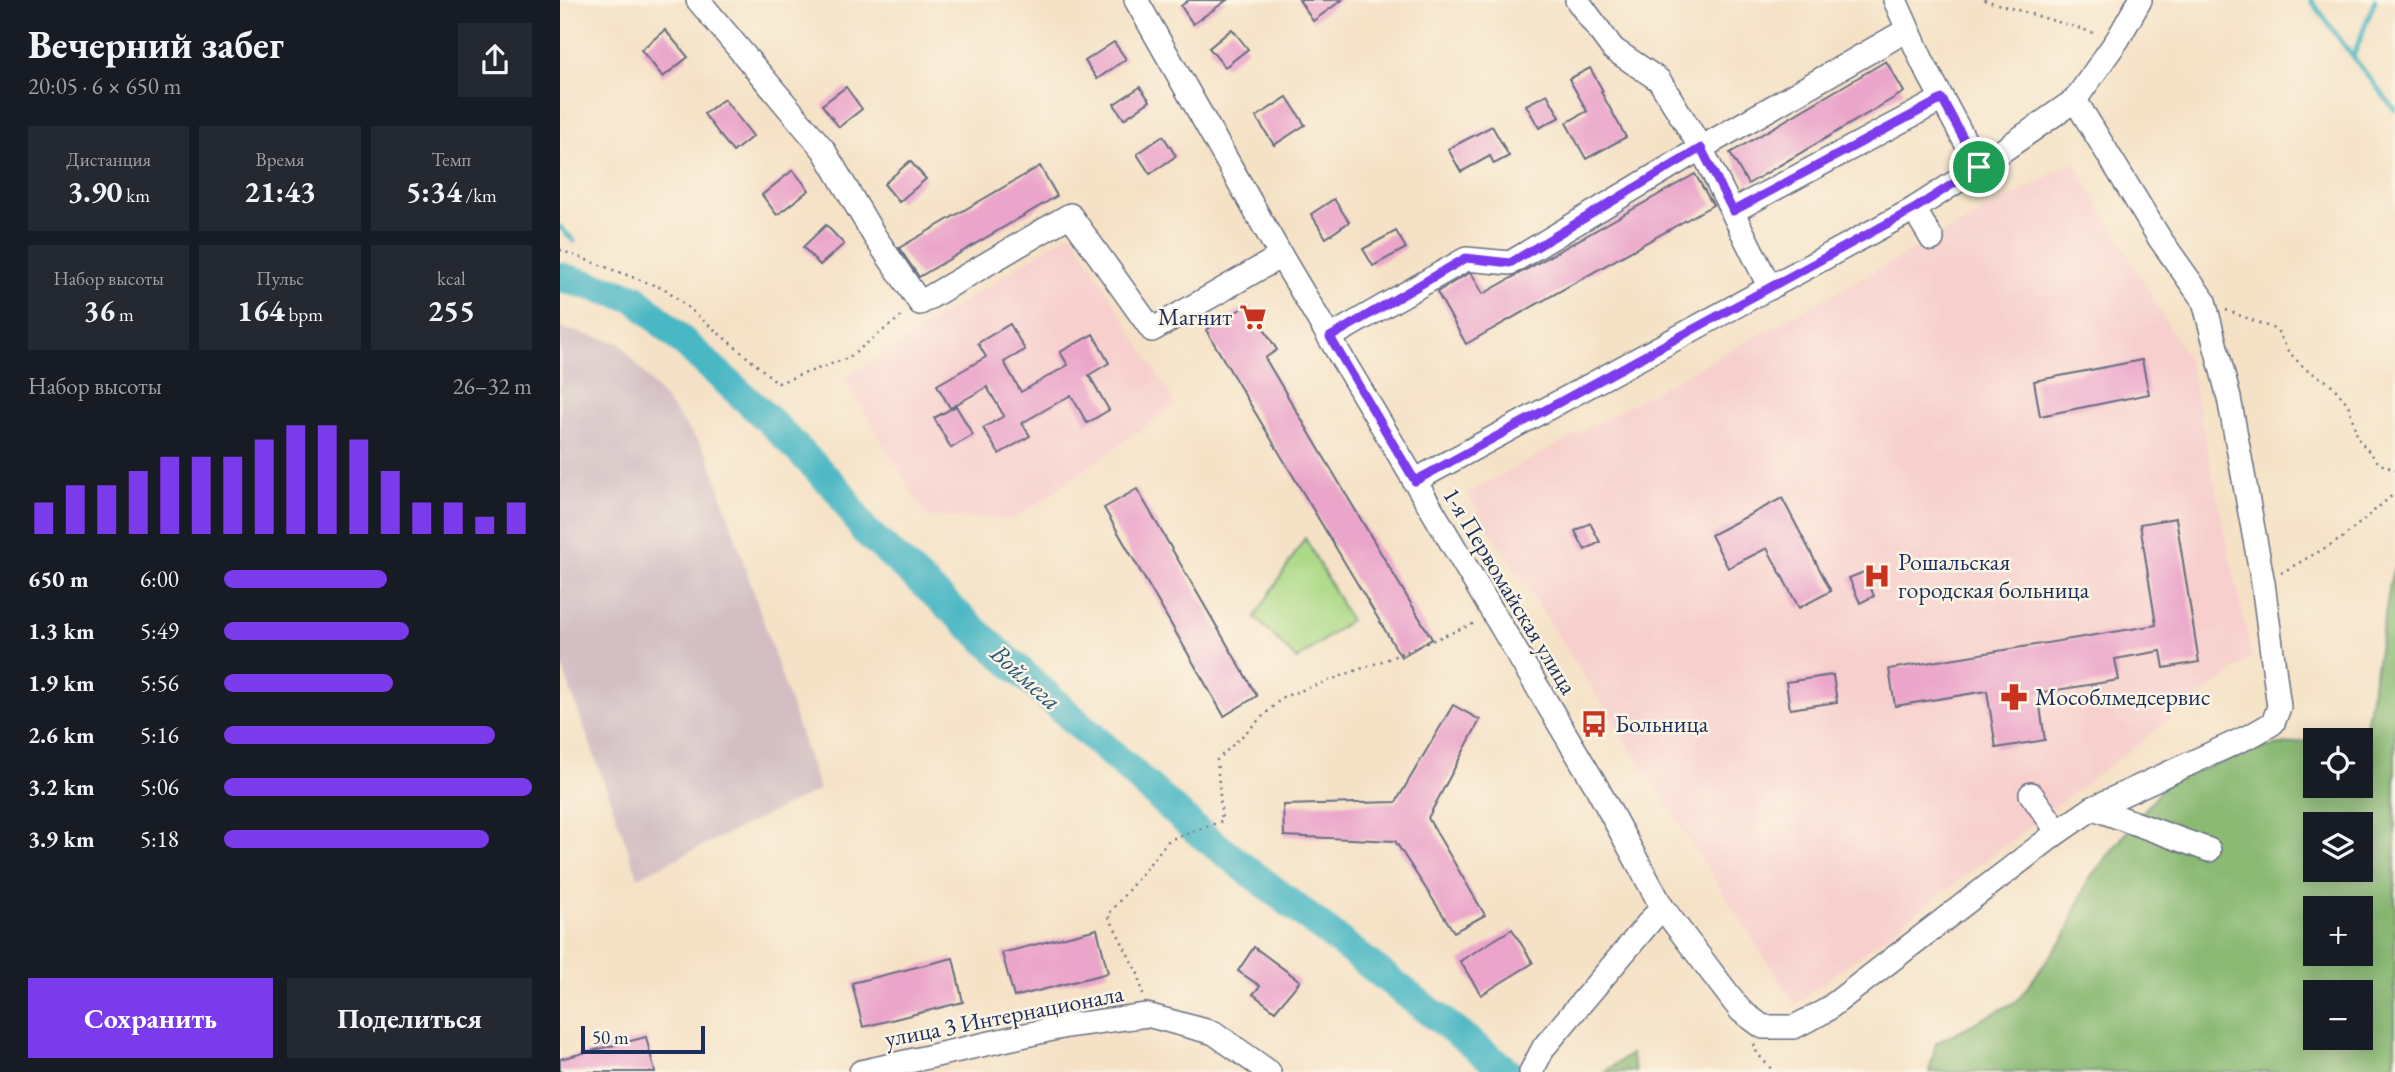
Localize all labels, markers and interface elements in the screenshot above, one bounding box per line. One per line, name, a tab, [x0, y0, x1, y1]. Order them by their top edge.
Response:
text: Вечерний забег	[28, 20, 284, 69]
button: share	[458, 23, 532, 97]
text: 20:05 · 6 × 650 m	[28, 71, 181, 101]
pin	[1949, 137, 2009, 197]
text: Дистанция	[66, 147, 151, 172]
text: Время	[256, 147, 304, 172]
text: Темп	[432, 147, 471, 172]
icon: arrive	[1960, 148, 1998, 186]
text: 3.90	[67, 172, 122, 211]
text: 21:43	[244, 172, 316, 211]
text: 5:34	[406, 172, 462, 211]
text: km	[122, 183, 150, 208]
text: /km	[462, 183, 497, 208]
text: Набор высоты	[53, 266, 164, 291]
text: Пульс	[256, 266, 304, 291]
text: kcal	[437, 266, 466, 291]
text: 36	[83, 291, 115, 330]
text: 164	[237, 291, 285, 330]
text: 255	[428, 291, 475, 330]
place label: Магнит	[1158, 301, 1232, 332]
text: m	[115, 302, 134, 327]
text: bpm	[285, 302, 323, 327]
supermarket icon: Магнит	[1238, 302, 1268, 332]
text: Набор высоты	[28, 371, 162, 401]
text: 26–32 m	[453, 371, 532, 401]
street label: 1-я Первомайская улица	[1436, 482, 1585, 700]
place label: Рошальская городская больница	[1898, 546, 2090, 605]
hospital icon: Рошальская городская больница	[1862, 561, 1892, 591]
text: 650 m	[28, 564, 89, 594]
text: 6:00	[140, 564, 179, 594]
text: 1.3 km	[28, 616, 95, 646]
text: 5:49	[140, 616, 179, 646]
water label: Воймега	[983, 636, 1069, 718]
text: 1.9 km	[28, 668, 95, 698]
text: 5:56	[140, 668, 179, 698]
place label: Мособлмедсервис	[2035, 681, 2211, 712]
pharmacy icon: Мособлмедсервис	[1999, 682, 2029, 712]
place label: Больница	[1615, 708, 1709, 739]
bus stop icon: Больница	[1579, 709, 1609, 739]
text: 2.6 km	[28, 720, 95, 750]
text: 5:16	[140, 720, 179, 750]
map controls	[2303, 728, 2373, 1050]
button: locate	[2303, 728, 2373, 798]
text: 3.2 km	[28, 772, 95, 802]
text: 5:06	[140, 772, 179, 802]
button: layers	[2303, 812, 2373, 882]
text: 3.9 km	[28, 824, 95, 854]
text: 5:18	[140, 824, 179, 854]
button: +	[2303, 896, 2373, 966]
street label: улица 3 Интернационала	[882, 977, 1126, 1054]
button: Сохранить	[28, 978, 273, 1058]
button: Поделиться	[287, 978, 532, 1058]
button: −	[2303, 980, 2373, 1050]
scale bar	[581, 1023, 705, 1055]
text: 50 m	[592, 1025, 629, 1050]

